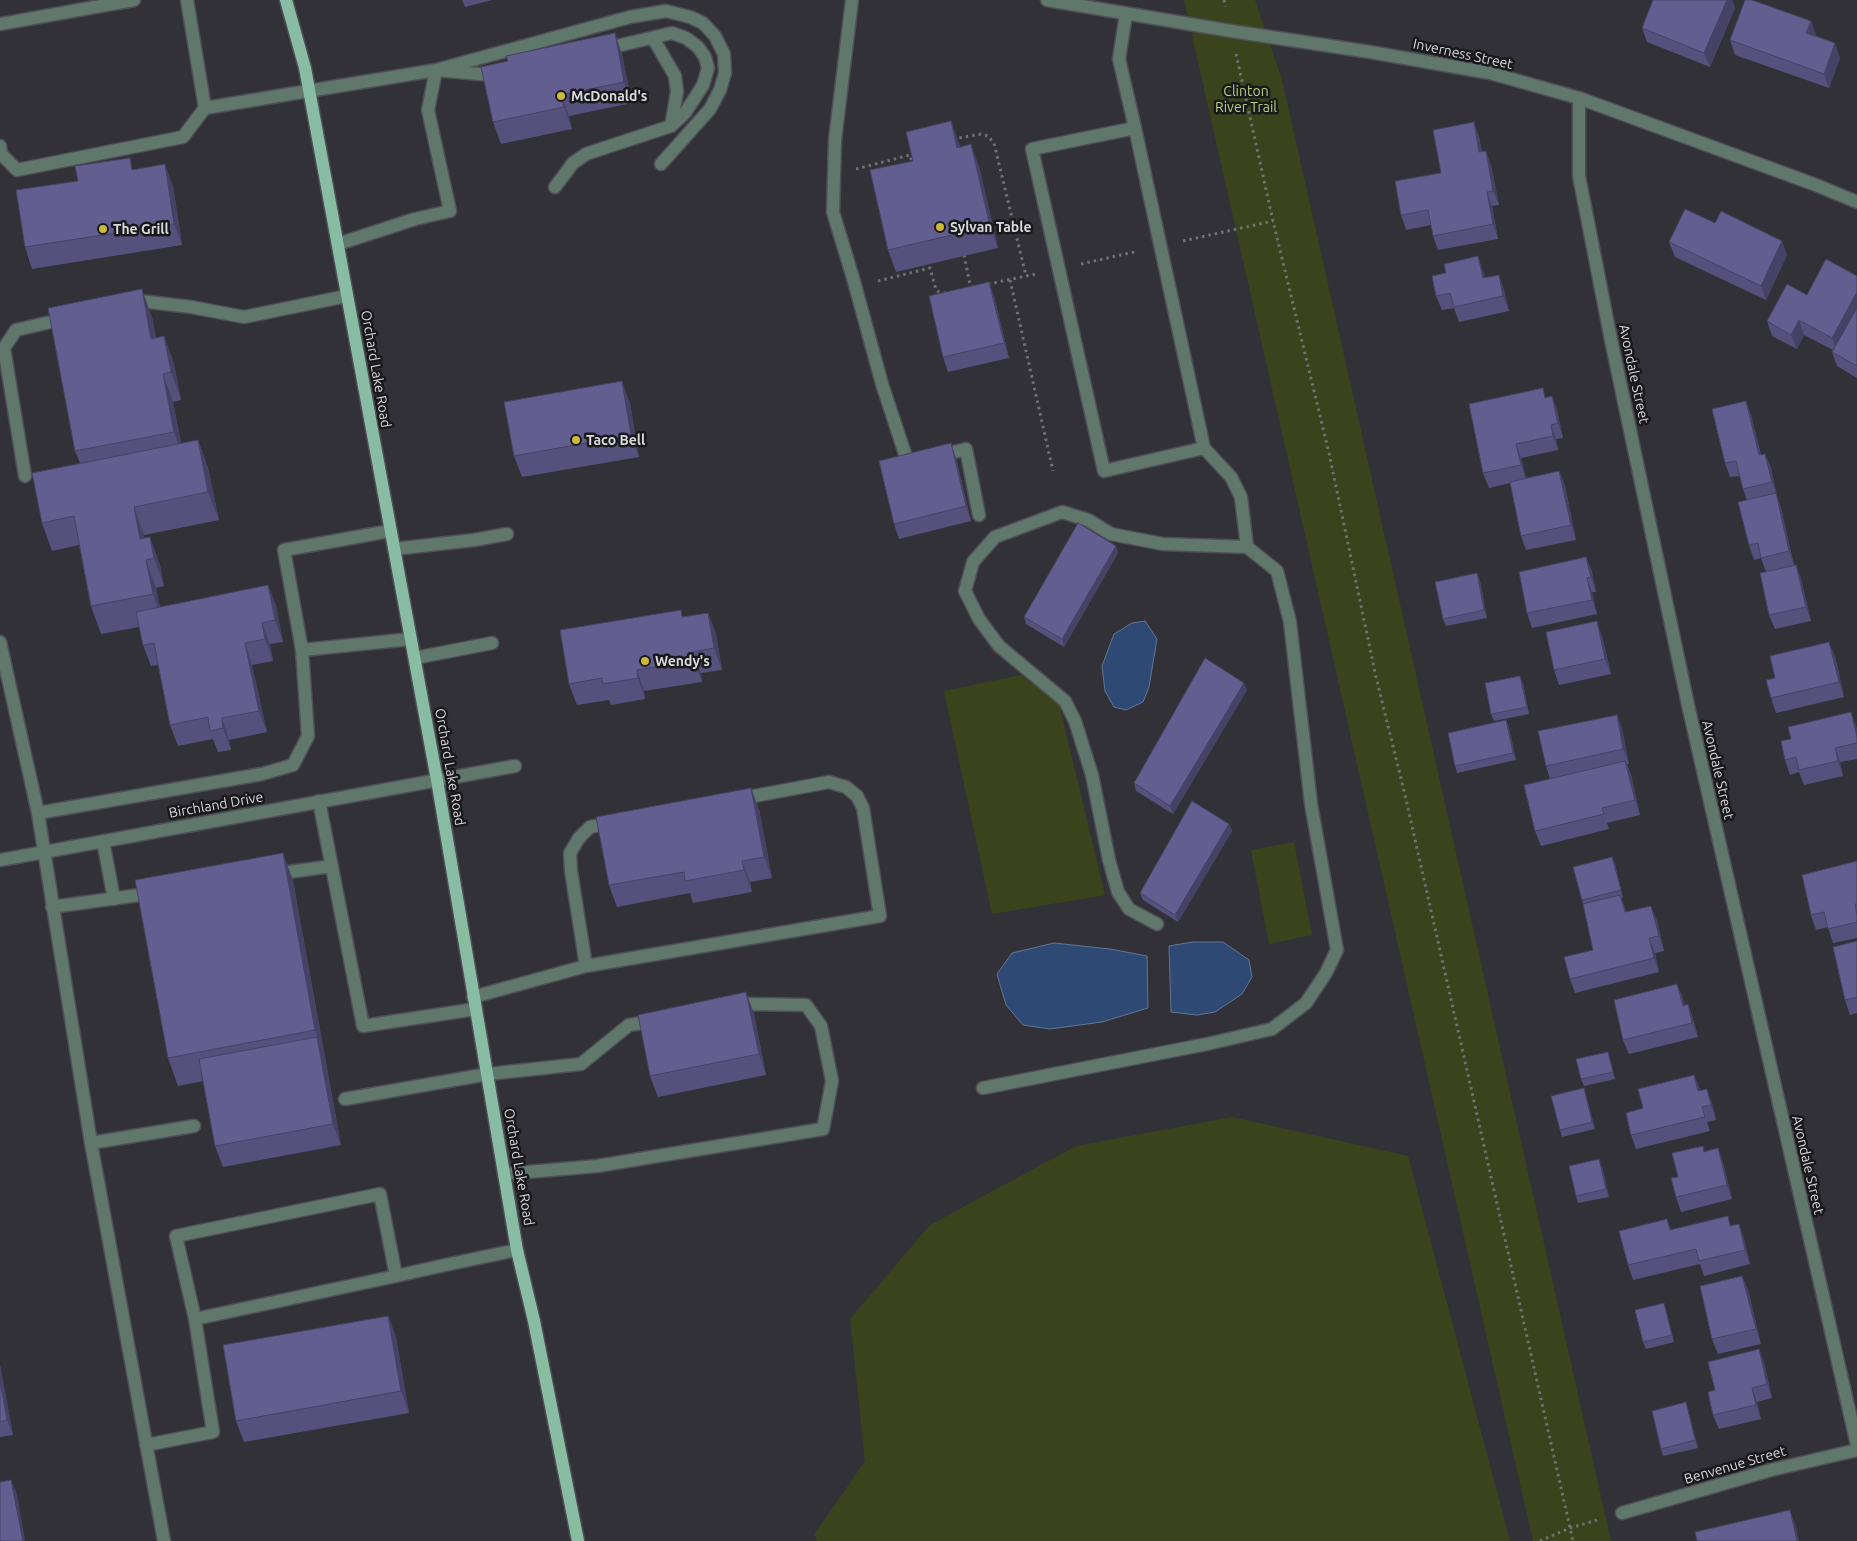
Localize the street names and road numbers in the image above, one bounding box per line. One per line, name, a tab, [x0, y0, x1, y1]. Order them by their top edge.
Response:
street label: Inverness Street	[1412, 35, 1514, 73]
street label: Orchard Lake Road	[357, 309, 395, 429]
street label: Avondale Street	[1615, 323, 1653, 425]
street label: Orchard Lake Road	[431, 707, 469, 827]
street label: Avondale Street	[1698, 719, 1738, 821]
street label: Birchland Drive	[168, 788, 264, 822]
street label: Orchard Lake Road	[500, 1107, 538, 1227]
street label: Avondale Street	[1788, 1114, 1828, 1216]
street label: Benvenue Street	[1682, 1442, 1788, 1488]

